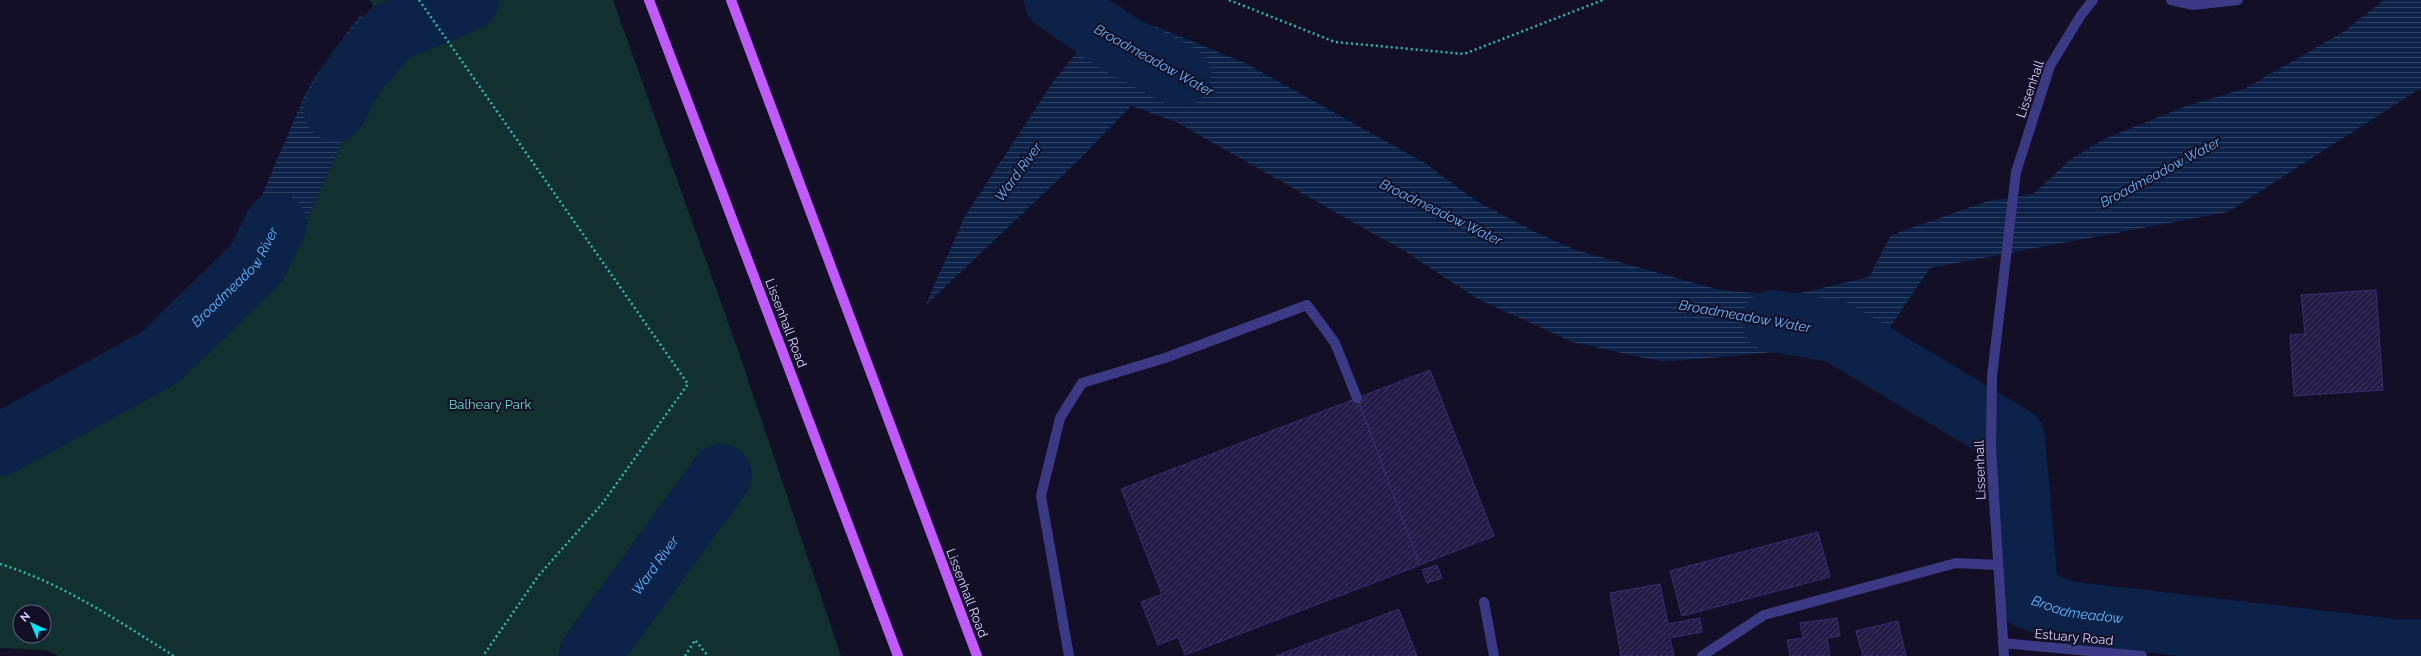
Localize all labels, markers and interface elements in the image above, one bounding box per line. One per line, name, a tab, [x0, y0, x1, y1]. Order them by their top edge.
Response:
water label: Broadmeadow Water	[1092, 21, 1218, 100]
street label: Lissenhall	[2013, 58, 2047, 120]
water label: Broadmeadow Water	[2097, 133, 2224, 211]
water label: Ward River	[991, 139, 1045, 205]
water label: Broadmeadow Water	[1377, 175, 1506, 249]
water label: Broadmeadow River	[188, 223, 282, 330]
street label: Lissenhall Road	[762, 276, 810, 370]
water label: Broadmeadow Water	[1678, 296, 1814, 336]
park label: Balheary Park	[449, 397, 531, 412]
street label: Lissenhall	[1971, 439, 1989, 500]
water label: Ward River	[628, 532, 682, 598]
street label: Lissenhall Road	[943, 546, 991, 640]
water label: Broadmeadow	[2030, 592, 2124, 626]
north arrow	[12, 604, 52, 644]
text: N	[18, 610, 33, 625]
street label: Estuary Road	[2034, 626, 2114, 648]

